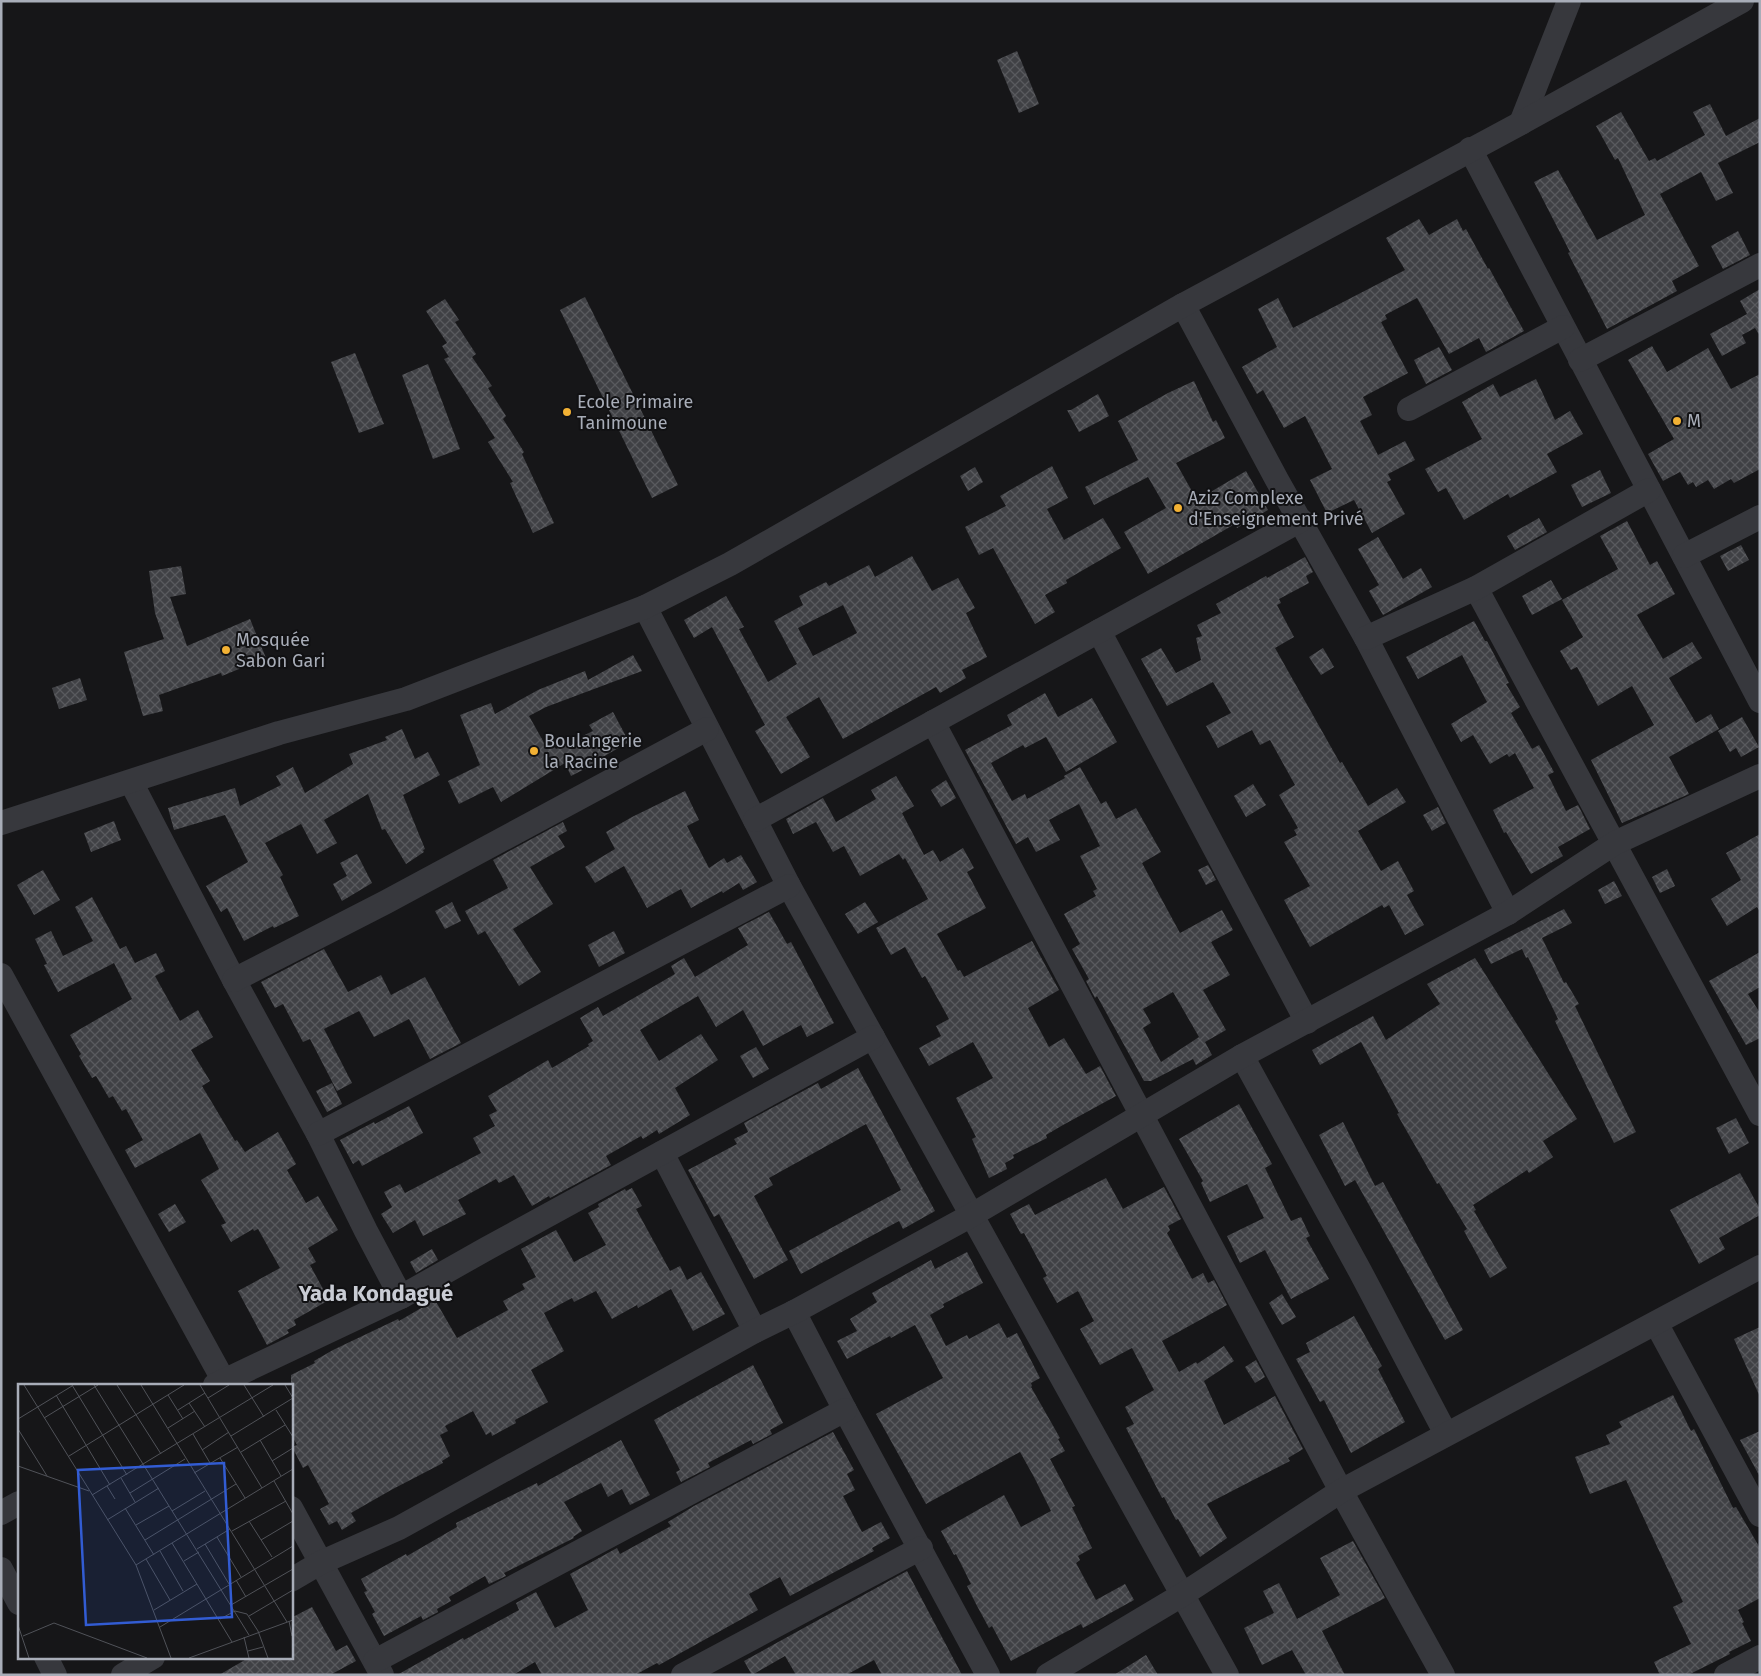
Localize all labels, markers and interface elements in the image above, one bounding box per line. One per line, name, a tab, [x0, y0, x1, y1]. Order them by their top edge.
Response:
place label: Ecole Primaire Tanimoune	[577, 391, 693, 434]
marker: Ecole Primaire Tanimoune	[561, 406, 573, 418]
place label: M	[1687, 410, 1701, 432]
marker: M	[1671, 415, 1683, 427]
place label: Aziz Complexe d'Enseignement Privé	[1188, 487, 1363, 530]
marker: Aziz Complexe d'Enseignement Privé	[1172, 502, 1184, 514]
place label: Mosquée Sabon Gari	[236, 629, 325, 672]
marker: Mosquée Sabon Gari	[220, 644, 232, 656]
place label: Boulangerie la Racine	[544, 730, 642, 773]
marker: Boulangerie la Racine	[528, 745, 540, 757]
district label: Yada Kondagué	[298, 1280, 453, 1307]
inset map	[18, 1384, 292, 1658]

